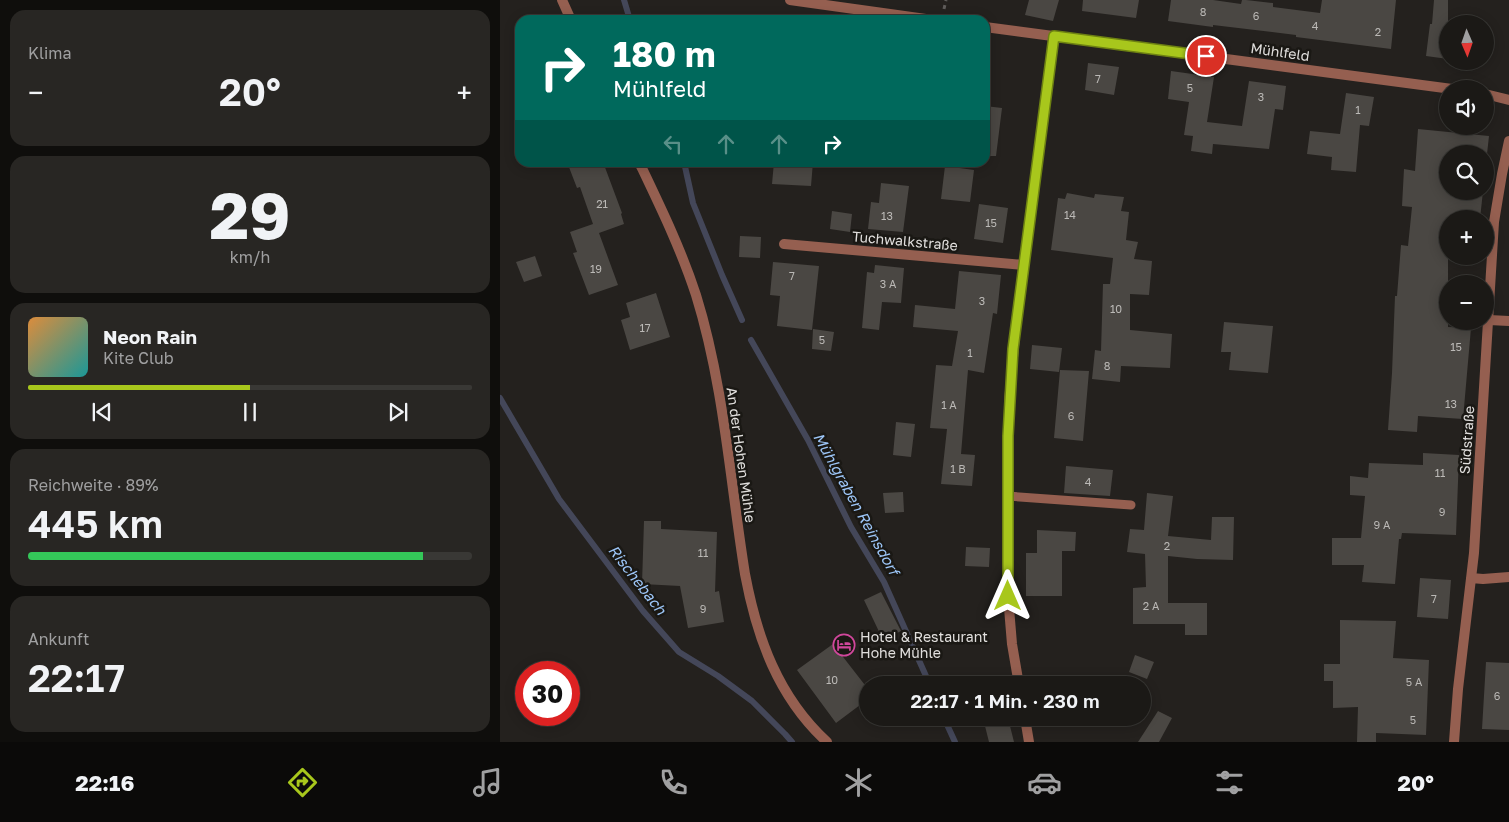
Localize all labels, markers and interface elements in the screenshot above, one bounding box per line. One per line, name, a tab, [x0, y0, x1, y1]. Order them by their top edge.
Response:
house number: 8	[1200, 5, 1207, 18]
house number: 6	[1253, 9, 1260, 22]
north arrow	[1439, 15, 1494, 70]
map controls	[1439, 15, 1494, 330]
house number: 4	[1312, 19, 1319, 32]
house number: 2	[1375, 25, 1381, 38]
text: 180 m	[613, 33, 716, 75]
icon: right	[530, 35, 595, 100]
pin	[1185, 35, 1227, 77]
street label: Mühlfeld	[1249, 39, 1311, 64]
icon: arrive	[1192, 42, 1220, 70]
text: Klima	[28, 43, 72, 63]
text: 20°	[219, 69, 281, 114]
house number: 7	[1095, 72, 1101, 85]
text: Mühlfeld	[613, 75, 706, 102]
text: −	[28, 76, 43, 109]
text: +	[457, 76, 472, 109]
button: sound	[1439, 80, 1494, 135]
house number: 5	[1187, 81, 1193, 94]
house number: 3	[1258, 90, 1264, 103]
house number: 1	[1355, 103, 1361, 116]
icon: left	[659, 130, 687, 158]
icon: ahead	[712, 130, 740, 158]
icon: ahead	[765, 130, 793, 158]
icon: right	[818, 130, 846, 158]
button: search	[1439, 145, 1494, 200]
text: 29	[210, 175, 290, 253]
house number: 21	[596, 197, 608, 210]
house number: 14	[1064, 208, 1076, 221]
house number: 13	[881, 209, 893, 222]
button: +	[1439, 210, 1494, 265]
house number: 15	[985, 216, 997, 229]
street label: Tuchwalkstraße	[852, 227, 959, 254]
text: km/h	[230, 247, 270, 267]
house number: 19	[590, 262, 602, 275]
house number: 7	[789, 269, 795, 282]
button: −	[1439, 275, 1494, 330]
house number: 3 A	[880, 277, 897, 290]
house number: 3	[979, 294, 985, 307]
house number: 10	[1110, 302, 1122, 315]
house number: 17	[639, 321, 651, 334]
text: Neon Rain	[103, 325, 197, 348]
house number: 5	[819, 333, 825, 346]
house number: 15	[1450, 340, 1462, 353]
house number: 1	[967, 346, 973, 359]
text: Kite Club	[103, 348, 174, 368]
house number: 8	[1104, 359, 1111, 372]
street label: An der Hohen Mühle	[724, 386, 759, 524]
house number: 13	[1445, 397, 1457, 410]
icon: previous	[88, 398, 116, 426]
icon: pause	[236, 398, 264, 426]
icon: next	[384, 398, 412, 426]
house number: 1 A	[941, 398, 957, 411]
street label: Südstraße	[1456, 405, 1477, 475]
house number: 6	[1068, 409, 1075, 422]
water label: Mühlgraben Reinsdorf	[809, 429, 905, 581]
house number: 1 B	[950, 462, 966, 475]
house number: 11	[1435, 466, 1445, 479]
text: Reichweite · 89%	[28, 475, 158, 495]
house number: 4	[1085, 475, 1092, 488]
text: 445 km	[28, 501, 163, 546]
house number: 9	[1439, 505, 1445, 518]
house number: 9 A	[1374, 518, 1391, 531]
house number: 2	[1164, 539, 1170, 552]
water label: Rischebach	[605, 541, 671, 618]
house number: 11	[698, 546, 708, 559]
position arrow	[981, 569, 1033, 621]
house number: 7	[1431, 592, 1437, 605]
house number: 2 A	[1143, 599, 1160, 612]
house number: 9	[700, 602, 706, 615]
place label: Hotel & Restaurant Hohe Mühle	[860, 628, 988, 661]
text: Ankunft	[28, 629, 90, 649]
hotel icon: Hotel & Restaurant Hohe Mühle	[832, 633, 856, 657]
text: 22:17	[28, 655, 125, 700]
speed limit sign: 30	[515, 661, 580, 726]
house number: 10	[826, 673, 838, 686]
house number: 5 A	[1406, 675, 1423, 688]
text: 22:17 · 1 Min. · 230 m	[910, 689, 1100, 712]
house number: 6	[1494, 689, 1501, 702]
house number: 5	[1410, 713, 1416, 726]
icon: directions	[285, 765, 320, 800]
icon: music	[470, 765, 505, 800]
icon: phone	[656, 765, 691, 800]
icon: climate	[841, 765, 876, 800]
icon: car	[1027, 765, 1062, 800]
icon: filters	[1212, 765, 1247, 800]
text: 22:16	[75, 769, 134, 796]
text: 20°	[1397, 769, 1434, 796]

